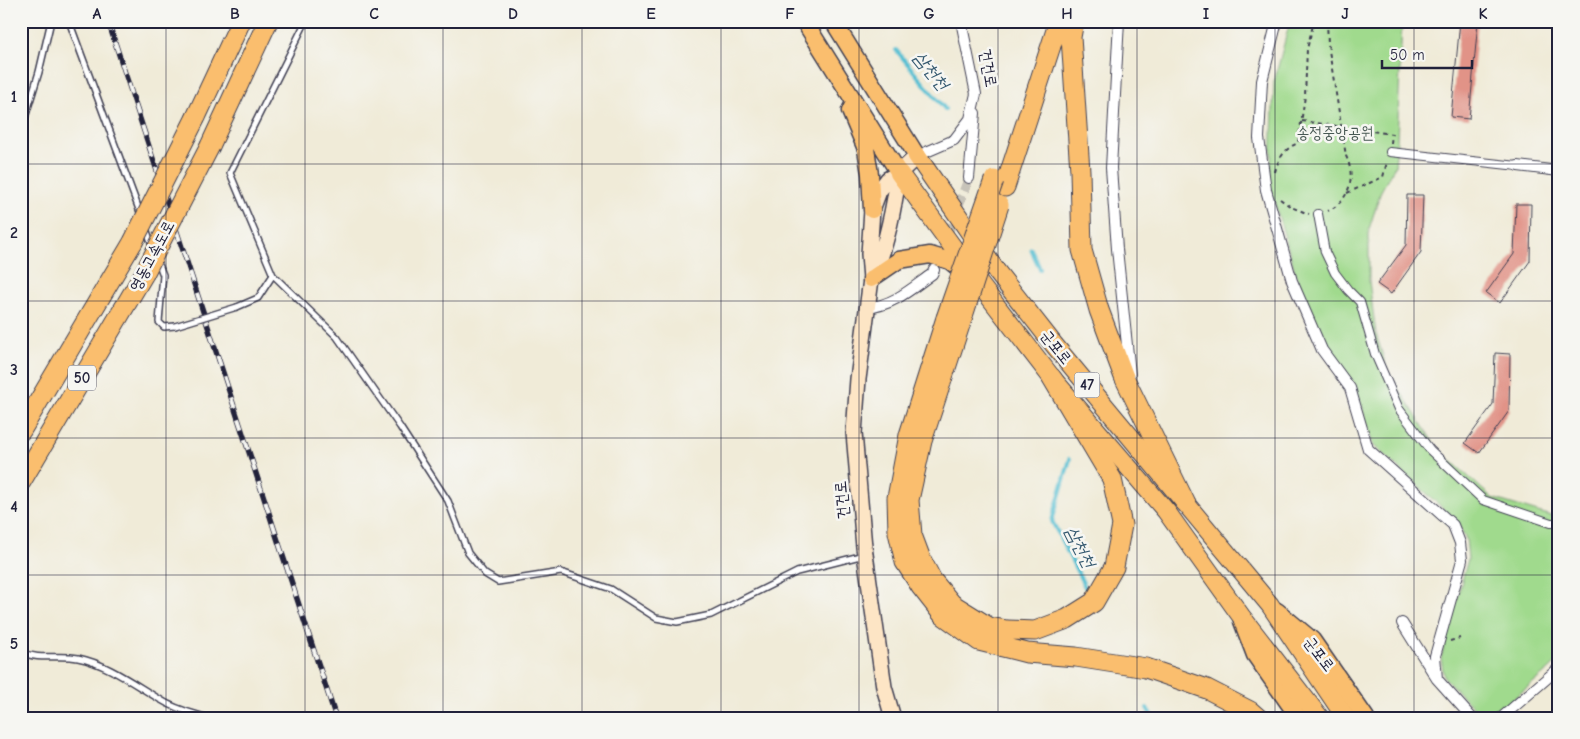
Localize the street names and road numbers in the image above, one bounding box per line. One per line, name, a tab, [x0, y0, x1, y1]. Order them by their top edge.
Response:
street label: 건건로	[976, 47, 1000, 89]
street label: 영동고속도로	[126, 218, 178, 294]
street label: 군포로	[1037, 326, 1075, 368]
road number: 50	[68, 366, 96, 390]
road number: 47	[1074, 372, 1100, 398]
street label: 건건로	[831, 480, 853, 520]
street label: 군포로	[1300, 633, 1338, 675]

